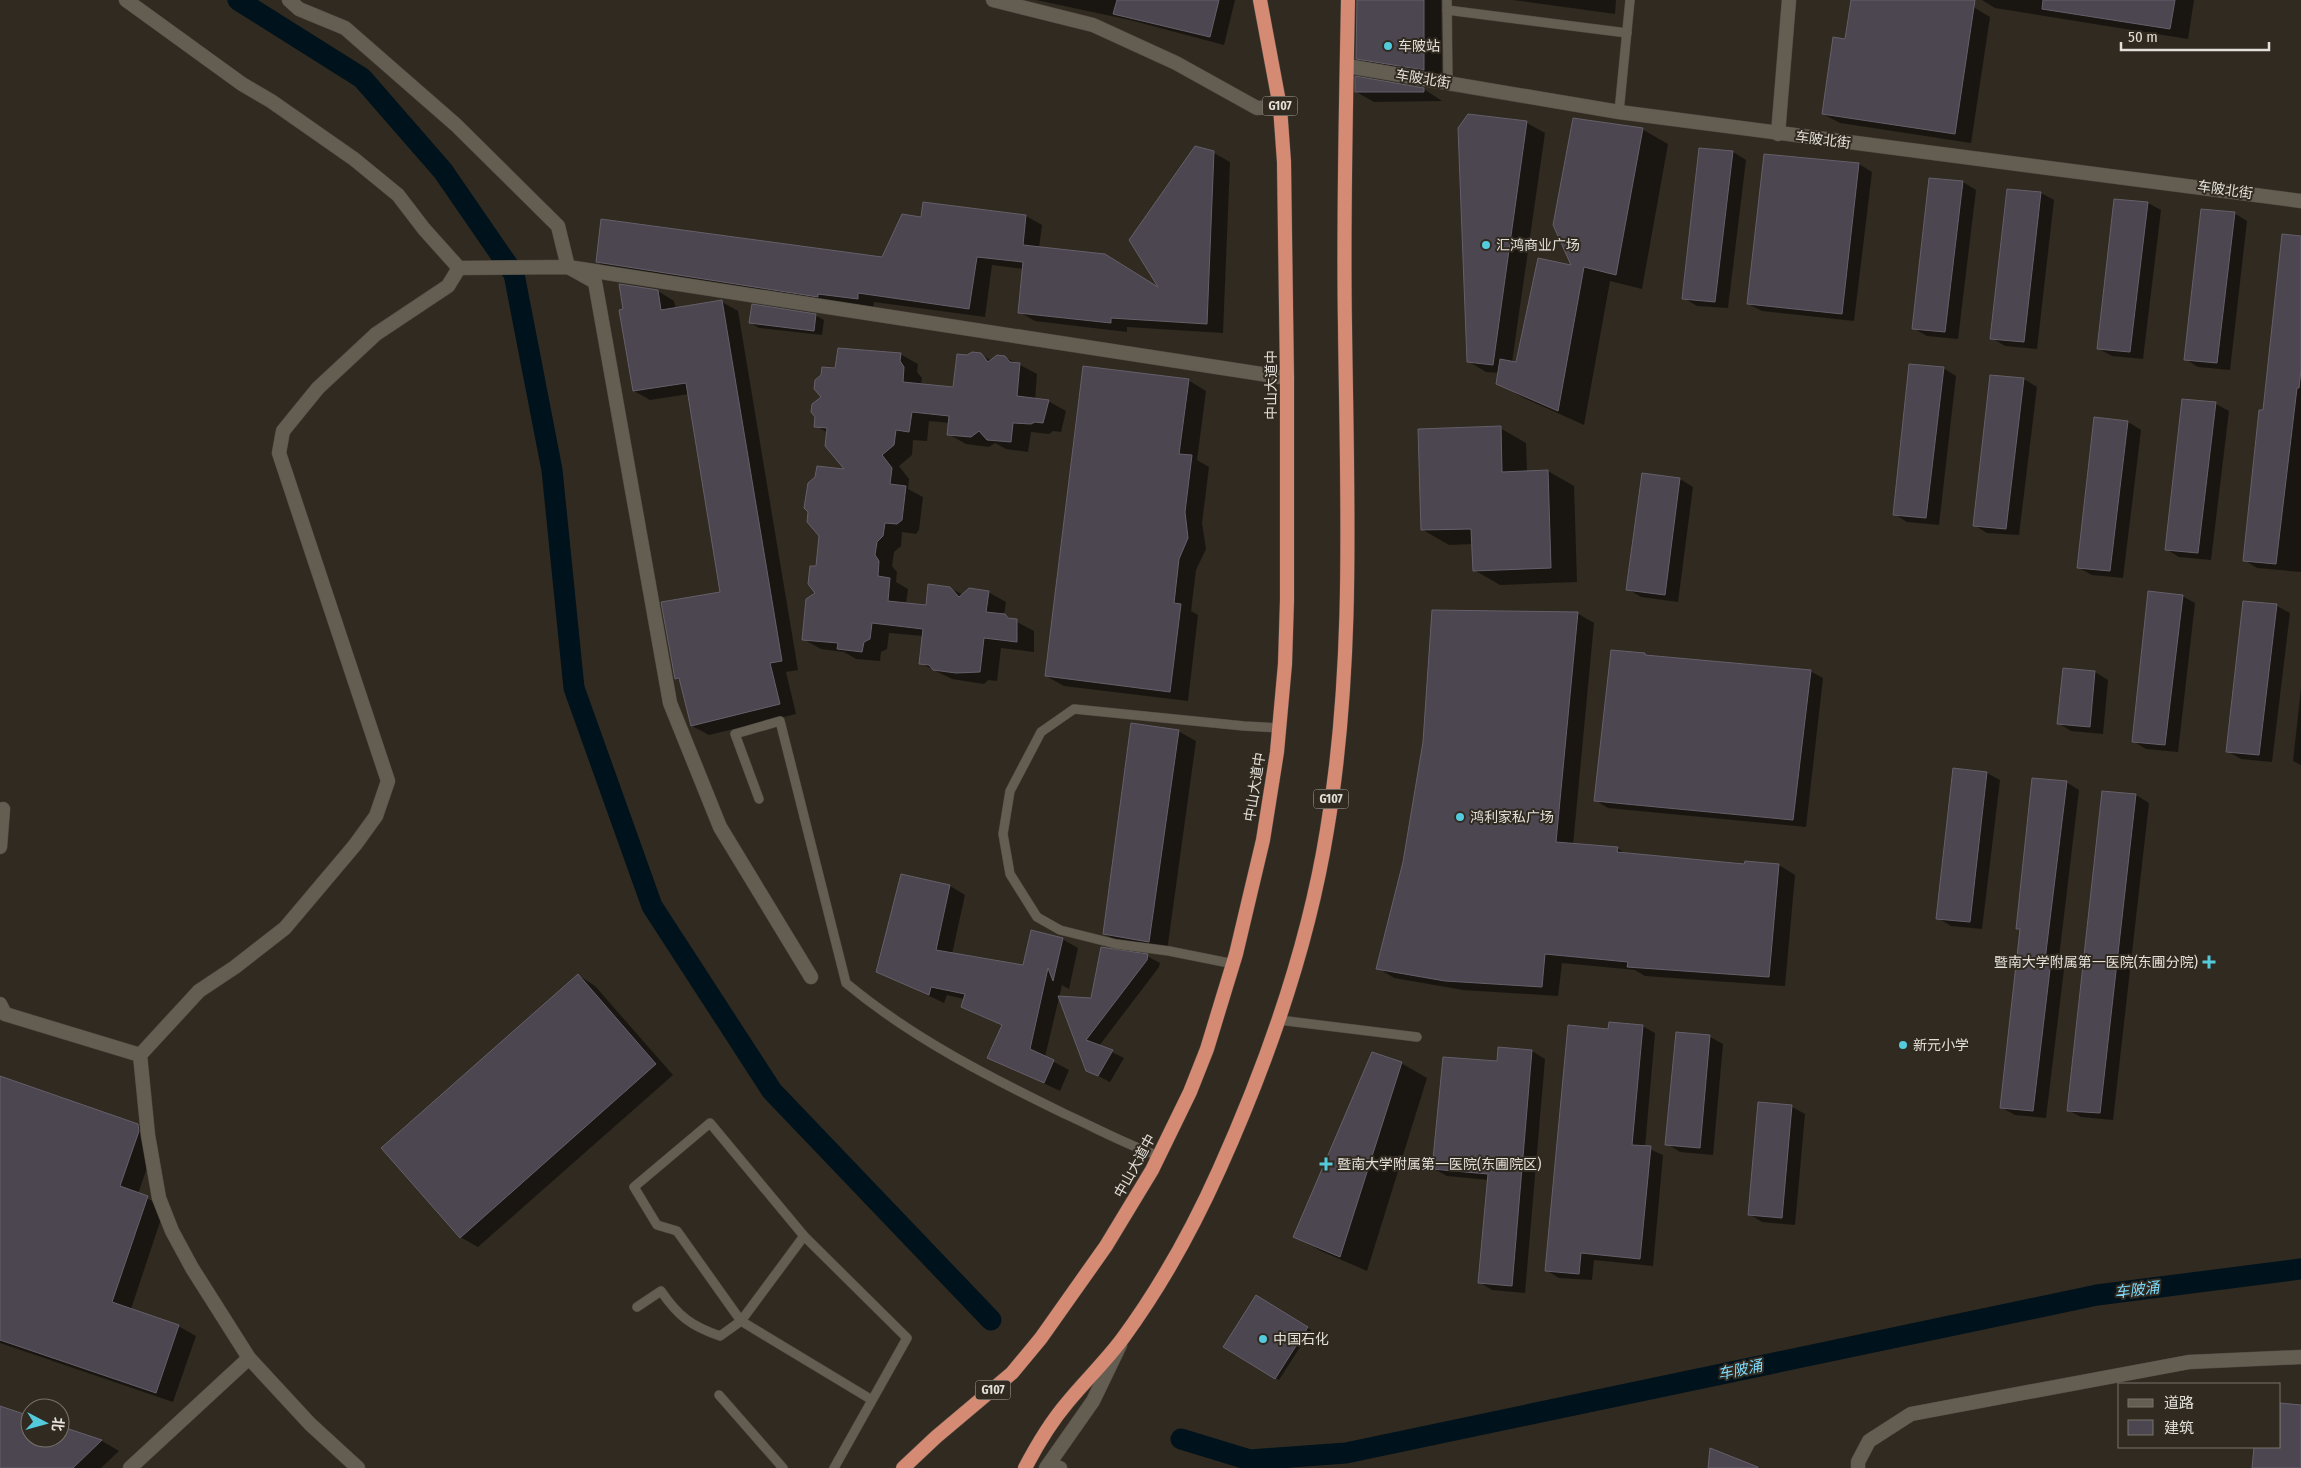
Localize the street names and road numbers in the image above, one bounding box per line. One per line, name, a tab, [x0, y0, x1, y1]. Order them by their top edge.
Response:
street label: 车陂北街	[1394, 66, 1452, 92]
road number: G107	[1262, 96, 1298, 115]
street label: 车陂北街	[1794, 128, 1852, 152]
street label: 车陂北街	[2196, 178, 2254, 202]
street label: 中山大道中	[1263, 350, 1280, 420]
street label: 中山大道中	[1241, 751, 1269, 823]
road number: G107	[1314, 790, 1348, 809]
street label: 中山大道中	[1111, 1131, 1159, 1201]
road number: G107	[976, 1380, 1010, 1400]

